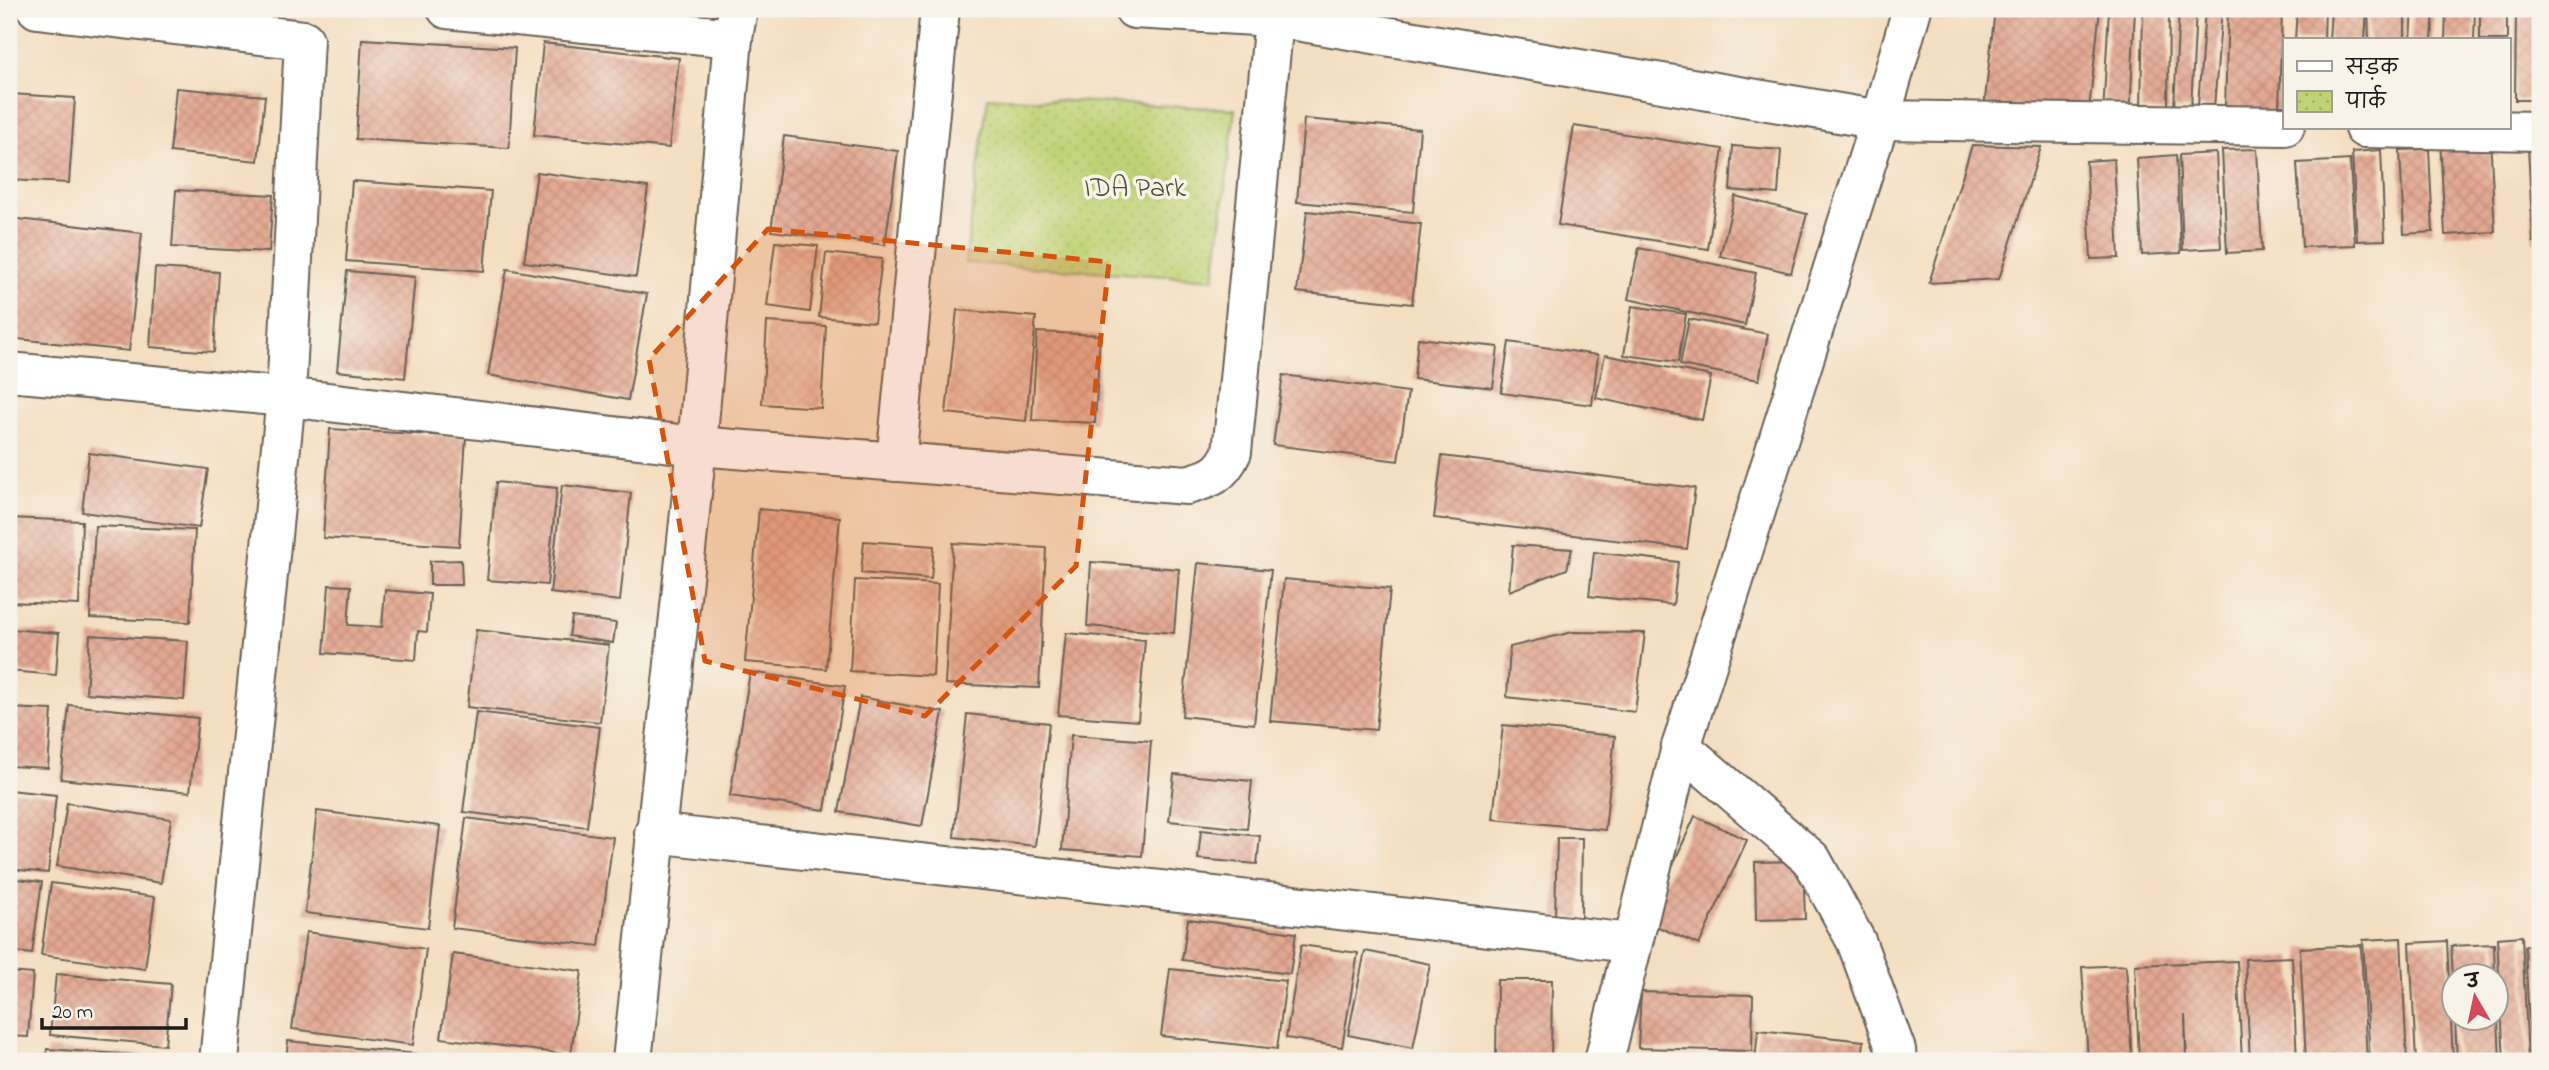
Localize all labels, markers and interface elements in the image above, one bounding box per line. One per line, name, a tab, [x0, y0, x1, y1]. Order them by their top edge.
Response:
legend	[2283, 38, 2510, 130]
text: सड़क	[2345, 54, 2399, 84]
text: पार्क	[2345, 84, 2387, 118]
park label: IDA Park	[1084, 169, 1187, 210]
north arrow	[2440, 962, 2510, 1032]
text: उ	[2462, 968, 2483, 997]
scale bar	[42, 986, 186, 1030]
text: 20 m	[52, 998, 93, 1028]

